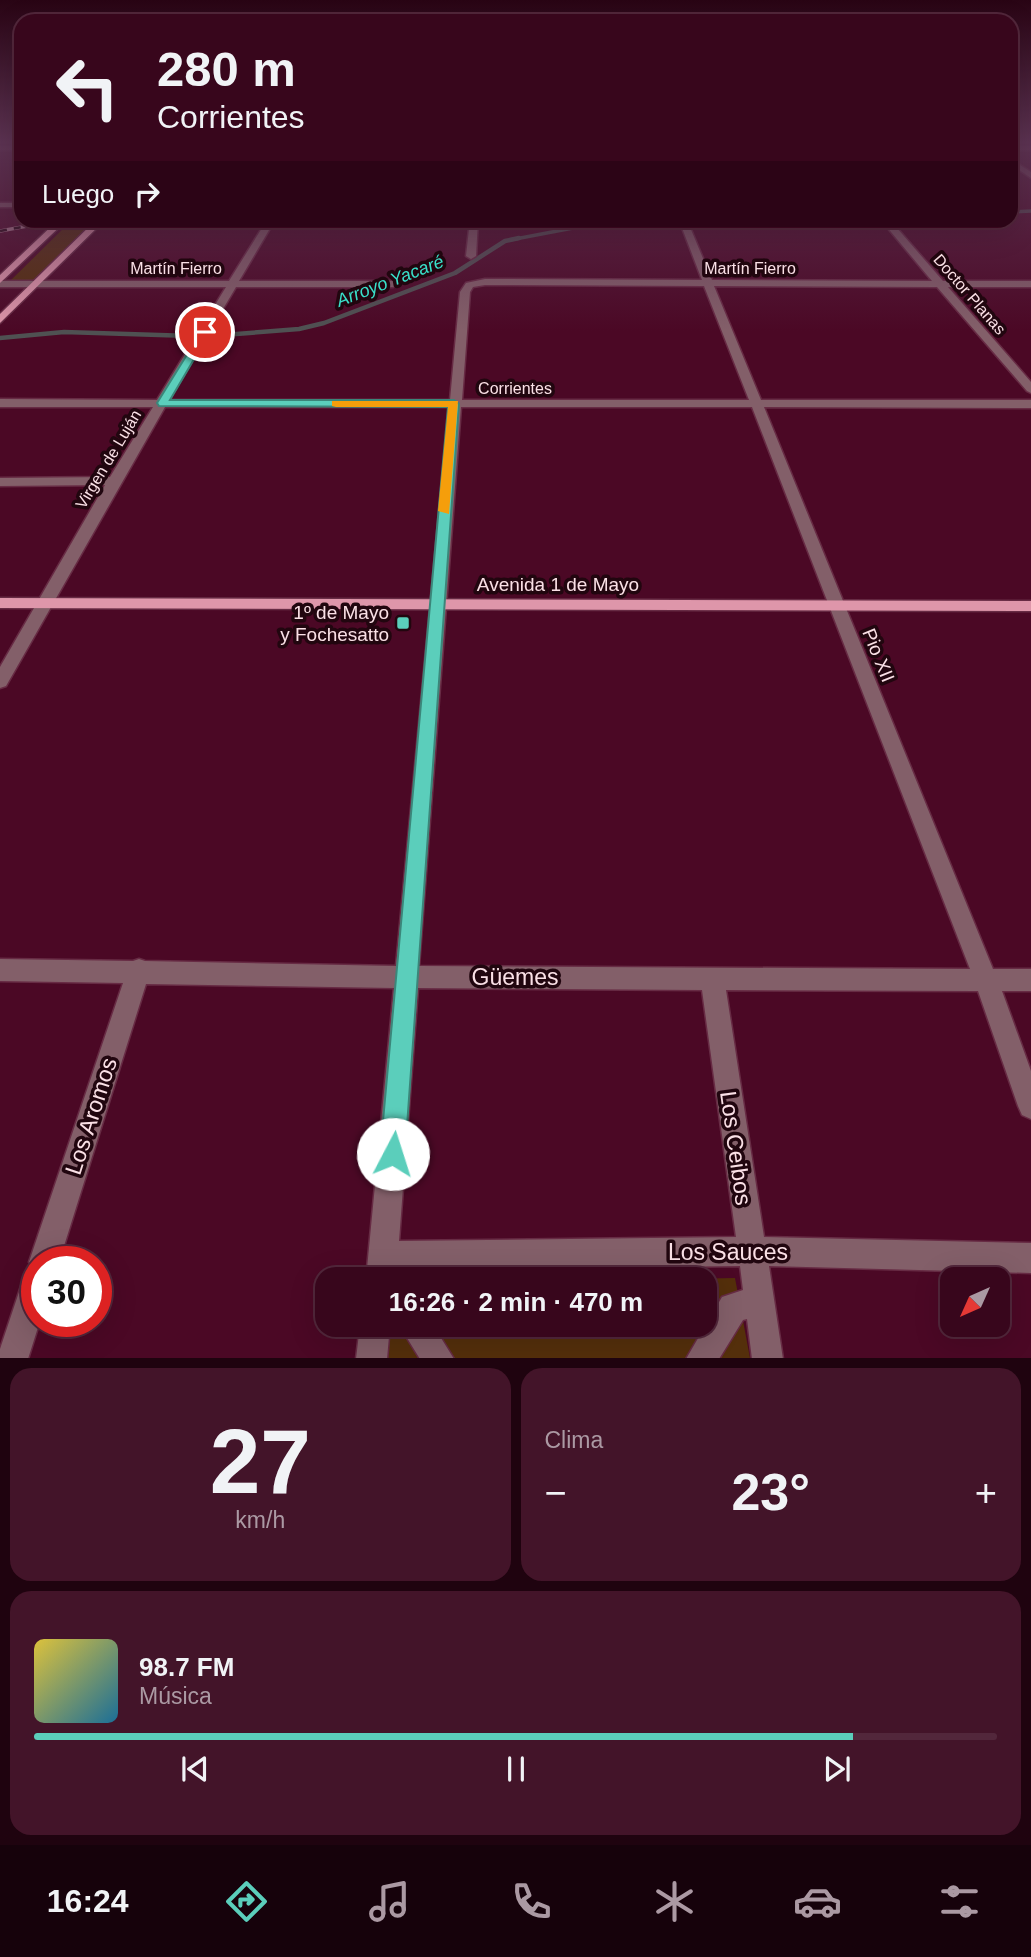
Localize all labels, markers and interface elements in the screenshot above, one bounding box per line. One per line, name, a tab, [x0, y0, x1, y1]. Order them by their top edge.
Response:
icon: left	[42, 42, 133, 133]
text: 280 m	[157, 42, 296, 96]
text: Corrientes	[157, 99, 305, 135]
icon: right	[128, 175, 166, 213]
text: Luego	[42, 179, 114, 209]
water label: Arroyo Yacaré	[333, 251, 447, 311]
street label: Doctor Planas	[930, 251, 1009, 338]
street label: Martín Fierro	[130, 260, 222, 277]
street label: Martín Fierro	[704, 260, 796, 277]
pin	[175, 302, 235, 362]
icon: arrive	[186, 313, 224, 351]
street label: Corrientes	[478, 380, 552, 397]
street label: Virgen de Luján	[72, 407, 145, 512]
street label: Avenida 1 de Mayo	[477, 574, 639, 595]
place label: 1º de Mayo y Fochesatto	[280, 602, 389, 645]
marker: 1º de Mayo y Fochesatto	[395, 615, 411, 631]
street label: Pio XII	[858, 625, 899, 685]
street label: Güemes	[472, 964, 558, 990]
street label: Los Aromos	[60, 1054, 122, 1178]
street label: Los Ceibos	[715, 1089, 757, 1207]
position arrow	[356, 1117, 430, 1191]
street label: Los Sauces	[668, 1239, 788, 1265]
speed limit sign: 30	[21, 1246, 112, 1337]
north arrow	[940, 1267, 1010, 1337]
map controls	[940, 1267, 1010, 1337]
text: 16:26 · 2 min · 470 m	[389, 1287, 643, 1317]
text: 27	[210, 1411, 311, 1512]
text: Clima	[545, 1427, 603, 1453]
text: 23°	[731, 1463, 810, 1521]
text: −	[545, 1472, 567, 1514]
text: +	[975, 1472, 997, 1514]
text: km/h	[235, 1507, 285, 1533]
text: 98.7 FM	[139, 1652, 234, 1682]
text: Música	[139, 1683, 212, 1709]
icon: previous	[176, 1750, 214, 1788]
icon: pause	[497, 1750, 535, 1788]
icon: next	[818, 1750, 856, 1788]
icon: directions	[222, 1877, 271, 1926]
icon: music	[365, 1877, 414, 1926]
icon: phone	[507, 1877, 556, 1926]
icon: climate	[650, 1877, 699, 1926]
icon: car	[793, 1877, 842, 1926]
icon: filters	[935, 1877, 984, 1926]
text: 16:24	[47, 1883, 129, 1919]

